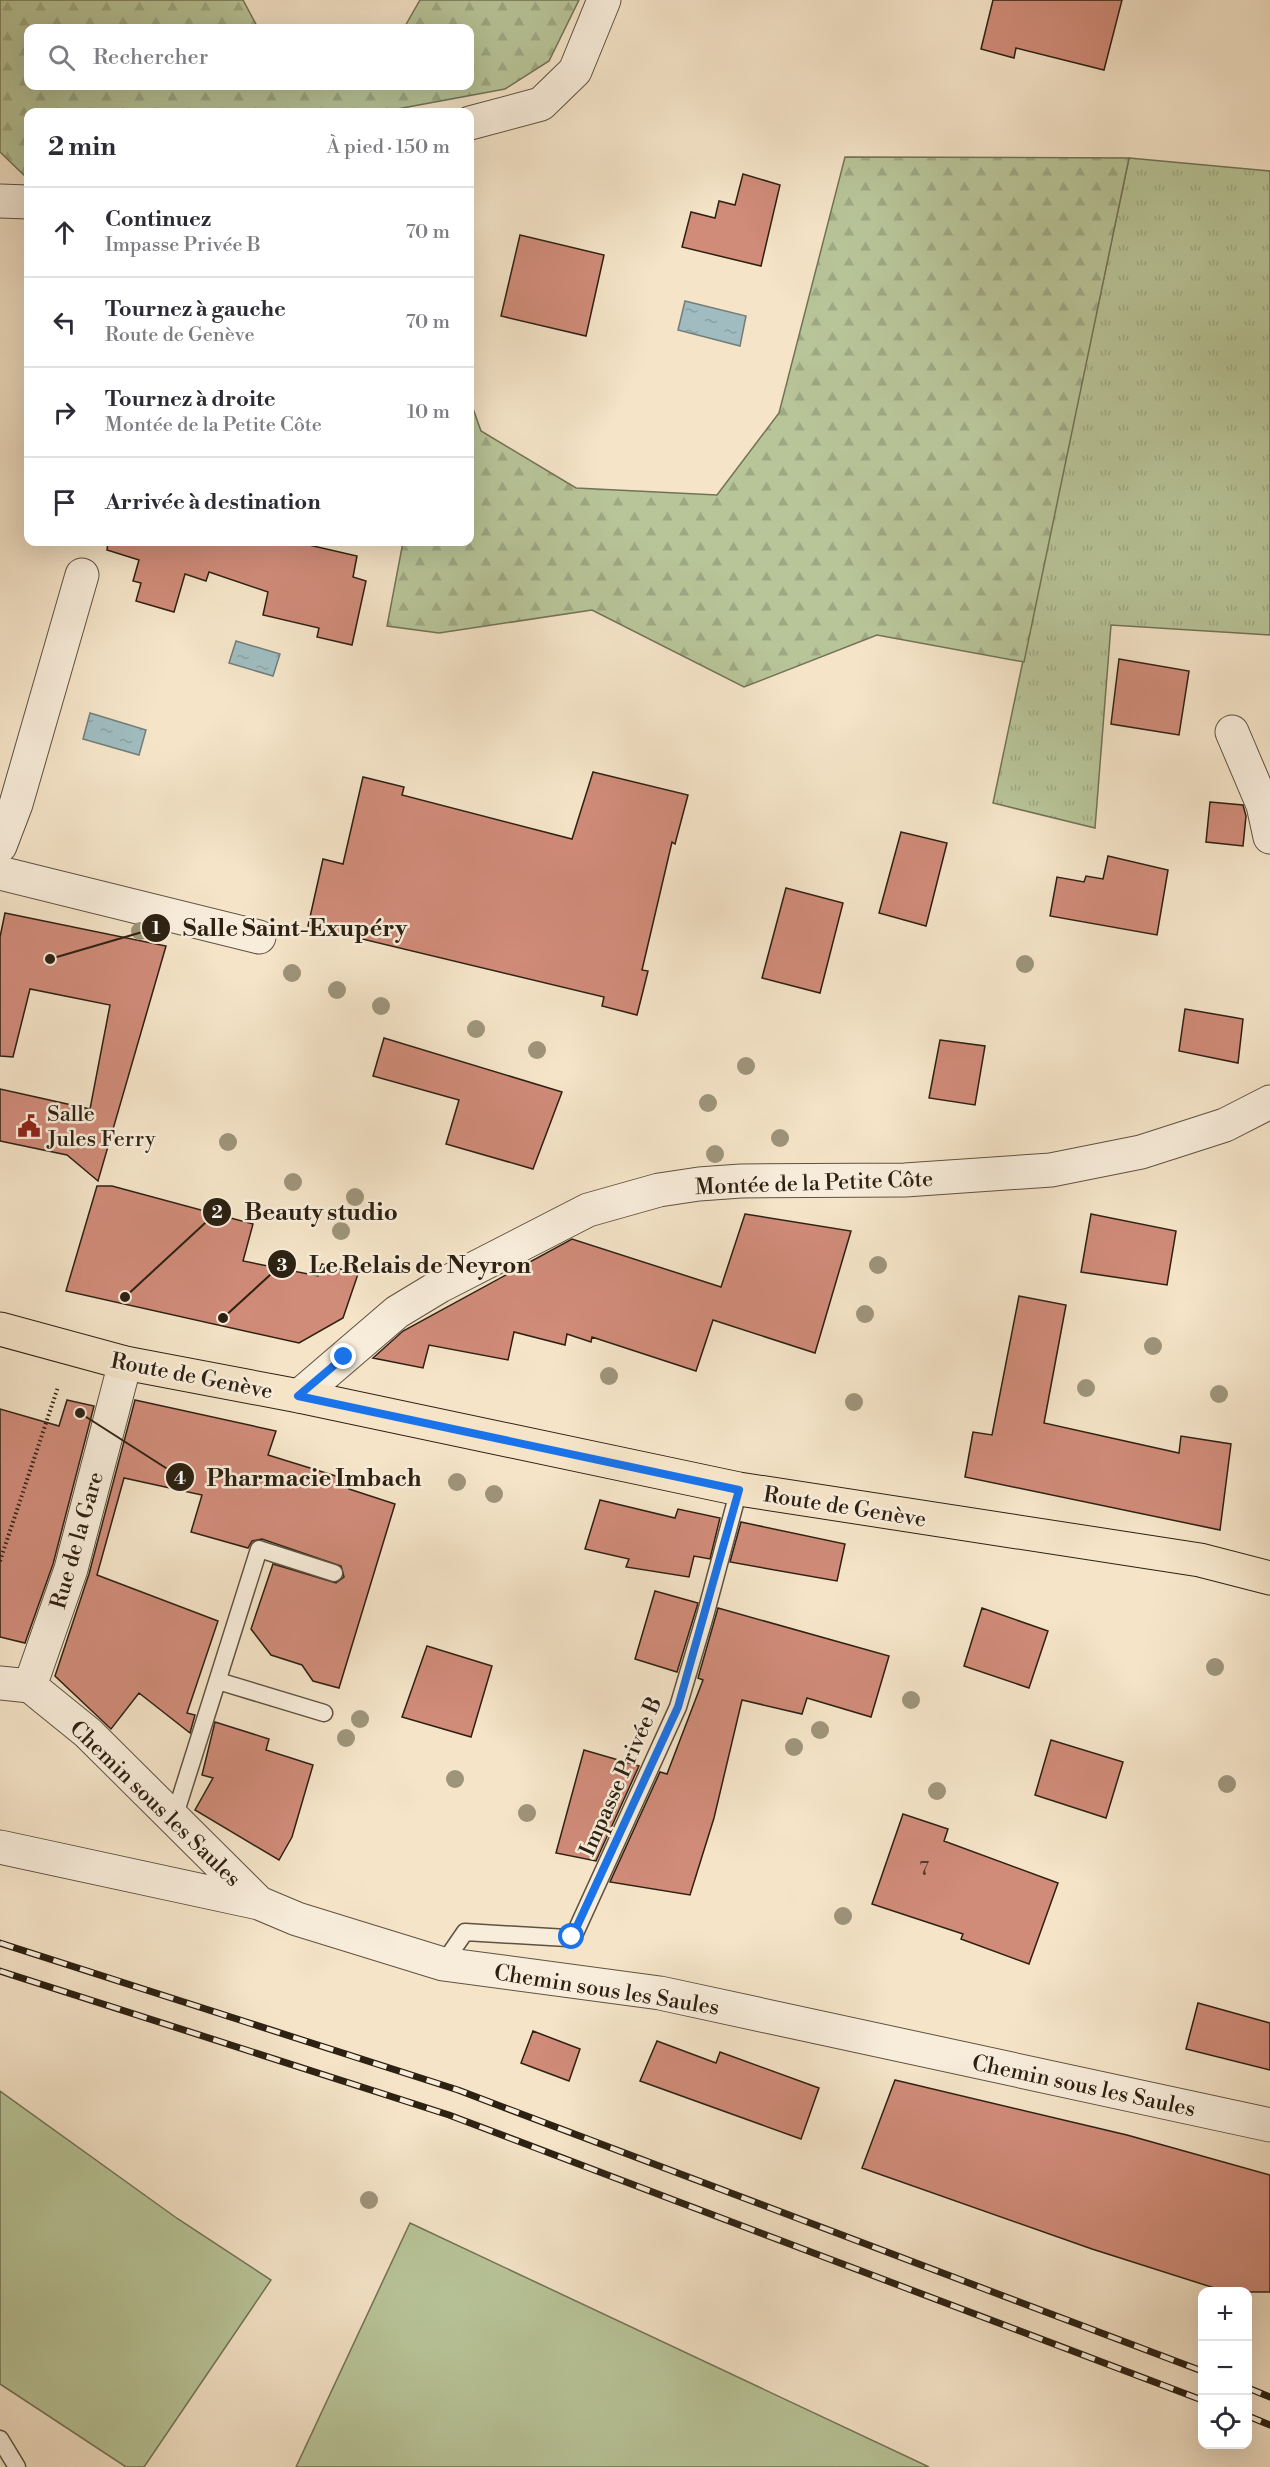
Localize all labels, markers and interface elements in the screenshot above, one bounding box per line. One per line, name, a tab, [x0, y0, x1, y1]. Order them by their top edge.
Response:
search box	[24, 24, 474, 90]
icon: search	[45, 41, 78, 74]
text: Rechercher	[93, 44, 208, 71]
text: 2 min	[48, 131, 116, 163]
text: À pied · 150 m	[326, 135, 450, 160]
text: Continuez	[105, 206, 211, 233]
icon: ahead	[48, 216, 81, 249]
text: 70 m	[406, 220, 450, 245]
text: Impasse Privée B	[105, 233, 261, 258]
text: Tournez à gauche	[105, 296, 286, 323]
icon: left	[48, 306, 81, 339]
text: 70 m	[406, 310, 450, 335]
text: Route de Genève	[105, 323, 255, 348]
text: Tournez à droite	[105, 386, 276, 413]
icon: right	[48, 396, 81, 429]
text: 10 m	[407, 400, 450, 425]
text: Montée de la Petite Côte	[105, 413, 322, 438]
icon: arrive	[48, 486, 81, 519]
text: Arrivée à destination	[105, 489, 321, 516]
callout: Salle Saint-Exupéry	[141, 907, 419, 949]
text: Salle Saint-Exupéry	[183, 914, 408, 944]
text: 1	[152, 917, 161, 940]
place label: Salle Jules Ferry	[46, 1101, 156, 1153]
public building icon: Salle Jules Ferry	[16, 1113, 42, 1139]
street label: Montée de la Petite Côte	[694, 1166, 934, 1201]
callout: Beauty studio	[202, 1191, 410, 1233]
text: Beauty studio	[244, 1198, 398, 1228]
text: 2	[211, 1201, 223, 1224]
callout: Le Relais de Neyron	[267, 1243, 543, 1285]
text: Le Relais de Neyron	[309, 1251, 531, 1281]
text: 3	[277, 1254, 288, 1277]
route end	[330, 1343, 356, 1369]
street label: Route de Genève	[108, 1348, 275, 1405]
callout: Pharmacie Imbach	[165, 1456, 434, 1498]
text: Pharmacie Imbach	[206, 1464, 422, 1494]
text: 4	[174, 1467, 186, 1490]
street label: Rue de la Gare	[45, 1469, 110, 1612]
street label: Route de Genève	[761, 1481, 928, 1534]
street label: Impasse Privée B	[574, 1693, 669, 1860]
street label: Chemin sous les Saules	[64, 1715, 246, 1893]
house number: 7	[919, 1857, 929, 1882]
route start	[558, 1923, 584, 1949]
street label: Chemin sous les Saules	[492, 1959, 721, 2022]
street label: Chemin sous les Saules	[970, 2050, 1198, 2123]
map controls	[1198, 2287, 1252, 2449]
button: +	[1198, 2287, 1252, 2341]
button: −	[1198, 2341, 1252, 2395]
button: locate	[1198, 2395, 1252, 2449]

